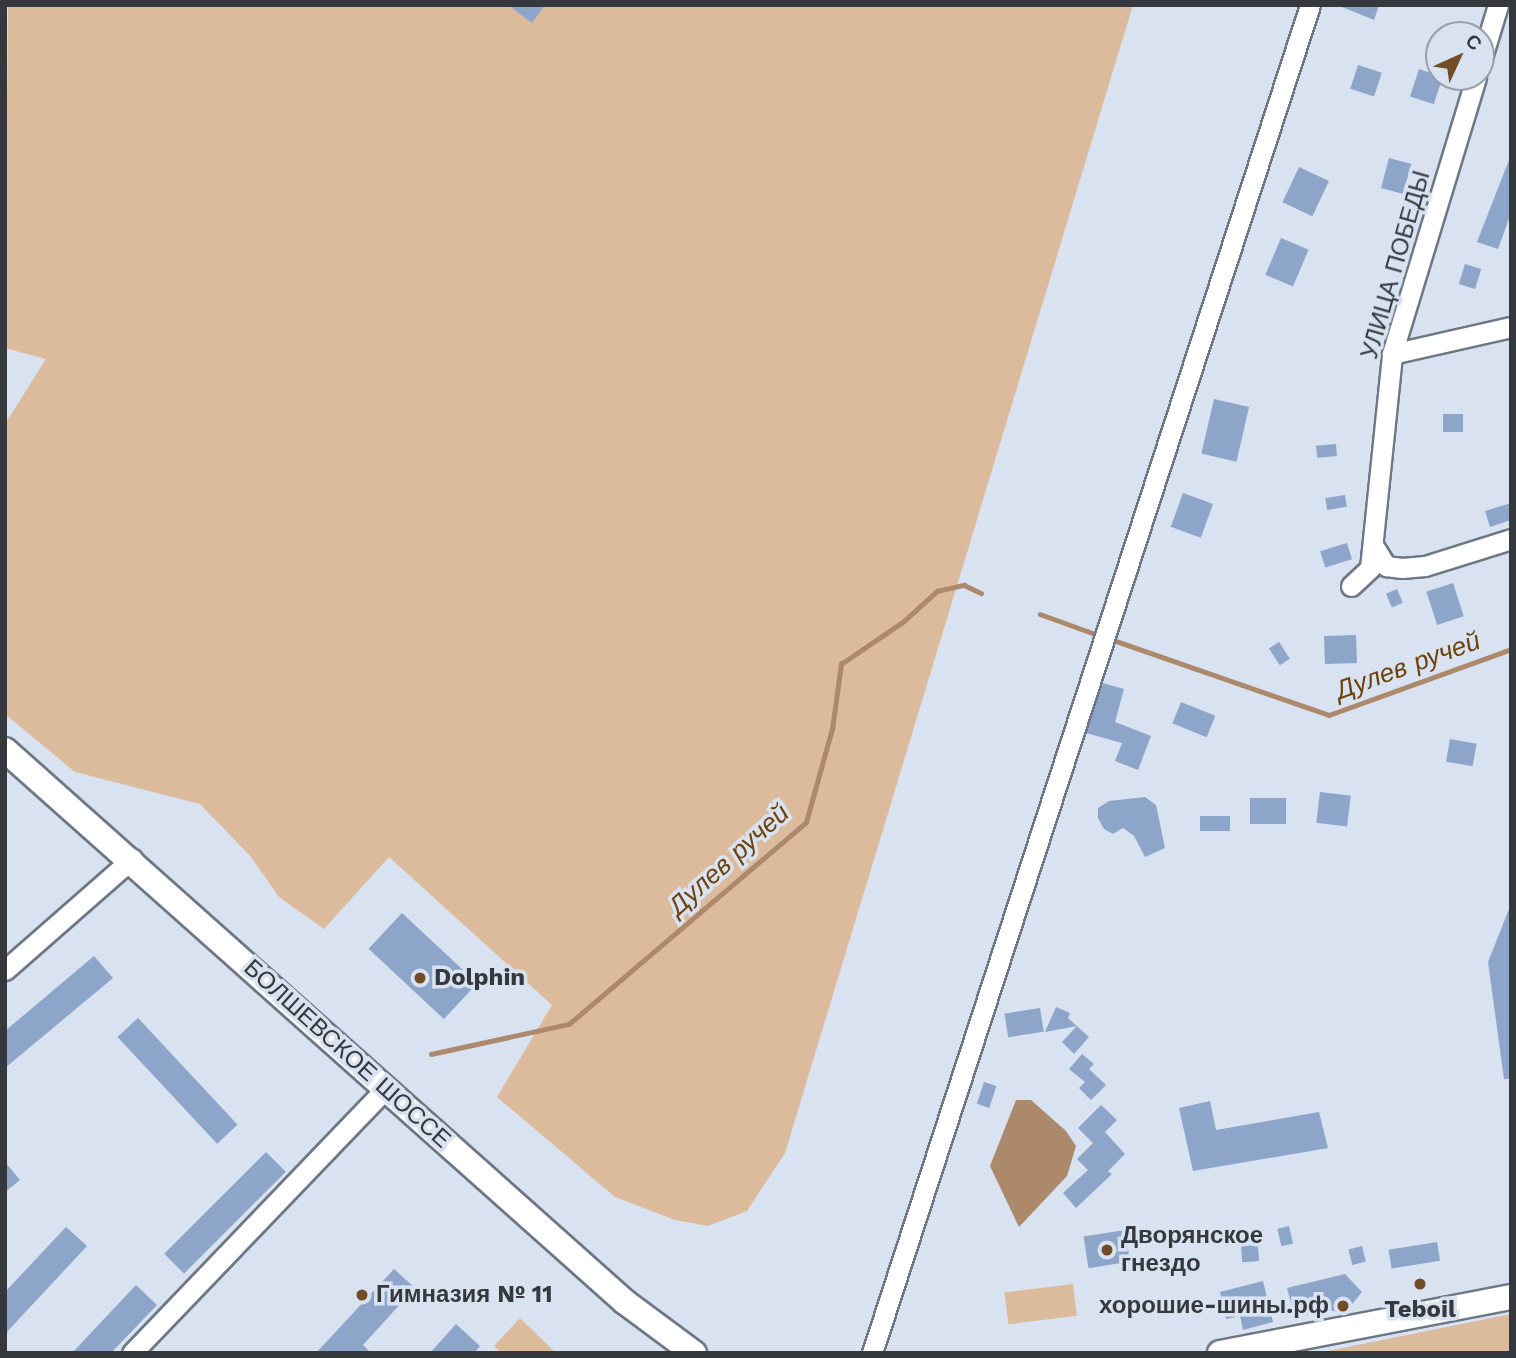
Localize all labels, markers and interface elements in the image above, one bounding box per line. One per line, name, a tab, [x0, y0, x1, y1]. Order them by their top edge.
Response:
north arrow	[1425, 21, 1495, 91]
text: С	[1461, 29, 1487, 55]
street label: УЛИЦА ПОБЕДЫ	[1355, 168, 1437, 362]
water label: Дулев ручей	[1331, 625, 1485, 707]
water label: Дулев ручей	[662, 798, 796, 922]
street label: БОЛШЕВСКОЕ ШОССЕ	[238, 954, 456, 1154]
place label: Dolphin	[434, 964, 525, 992]
marker: Dolphin	[412, 970, 428, 986]
place label: Дворянское гнездо	[1121, 1222, 1263, 1278]
marker: Дворянское гнездо	[1099, 1242, 1115, 1258]
marker: Teboil	[1412, 1276, 1428, 1292]
place label: Гимназия № 11	[376, 1281, 553, 1309]
marker: Гимназия № 11	[354, 1287, 370, 1303]
place label: хорошие-шины.рф	[1099, 1292, 1329, 1320]
place label: Teboil	[1384, 1296, 1456, 1324]
marker: хорошие-шины.рф	[1335, 1298, 1351, 1314]

